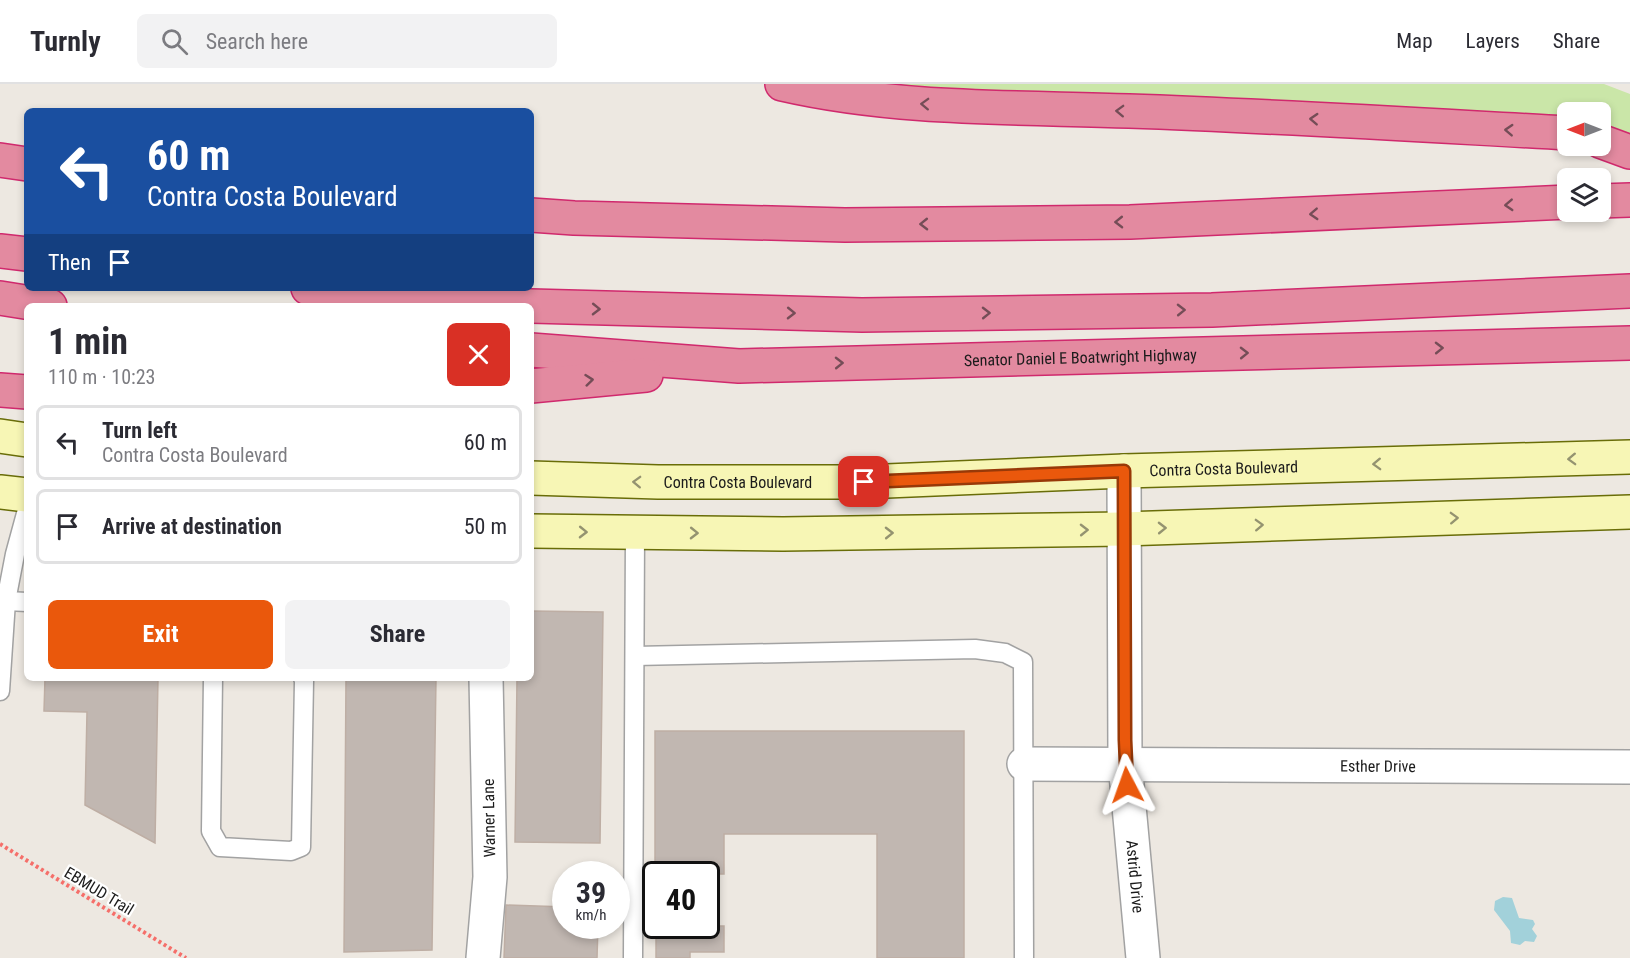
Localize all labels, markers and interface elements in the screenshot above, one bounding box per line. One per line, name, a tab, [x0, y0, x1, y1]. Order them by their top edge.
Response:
search box	[137, 14, 557, 68]
text: Turnly	[30, 25, 101, 58]
icon: search	[158, 25, 191, 58]
text: Search here	[206, 29, 308, 54]
text: Map	[1396, 29, 1433, 53]
text: Layers	[1466, 29, 1520, 53]
text: Share	[1553, 29, 1600, 53]
one-way arrow	[920, 97, 929, 110]
north arrow	[1557, 102, 1611, 156]
map controls	[1557, 102, 1611, 222]
one-way arrow	[1115, 104, 1124, 117]
one-way arrow	[1310, 112, 1319, 125]
one-way arrow	[1505, 124, 1514, 137]
text: 60 m	[147, 131, 230, 180]
icon: left	[48, 132, 126, 210]
button: layers	[1557, 168, 1611, 222]
text: Contra Costa Boulevard	[147, 181, 398, 213]
one-way arrow	[1505, 198, 1514, 211]
one-way arrow	[1310, 207, 1319, 220]
one-way arrow	[1115, 216, 1124, 228]
one-way arrow	[920, 218, 929, 231]
icon: arrive	[103, 246, 136, 279]
text: Then	[48, 250, 91, 275]
one-way arrow	[592, 302, 601, 315]
one-way arrow	[1177, 304, 1186, 316]
one-way arrow	[787, 307, 796, 320]
one-way arrow	[982, 307, 991, 319]
text: 1 min	[48, 321, 128, 363]
button: close	[447, 323, 510, 386]
one-way arrow	[1435, 341, 1444, 354]
street label: Senator Daniel E Boatwright Highway	[964, 345, 1197, 370]
one-way arrow	[1240, 346, 1249, 359]
one-way arrow	[835, 357, 844, 369]
text: 110 m · 10:23	[48, 365, 155, 389]
one-way arrow	[585, 374, 594, 387]
text: Turn left	[102, 418, 177, 443]
icon: left	[51, 426, 84, 459]
text: 60 m	[464, 430, 507, 455]
text: Contra Costa Boulevard	[102, 443, 288, 467]
one-way arrow	[1567, 453, 1576, 465]
pin	[838, 456, 889, 507]
street label: Contra Costa Boulevard	[1149, 457, 1298, 480]
one-way arrow	[1372, 458, 1381, 471]
icon: arrive	[847, 465, 880, 498]
street label: Contra Costa Boulevard	[664, 473, 812, 492]
one-way arrow	[633, 475, 642, 488]
icon: arrive	[51, 510, 84, 543]
one-way arrow	[1449, 512, 1458, 525]
text: Arrive at destination	[102, 514, 282, 539]
text: 50 m	[464, 514, 507, 539]
one-way arrow	[1254, 519, 1263, 532]
one-way arrow	[1157, 522, 1166, 534]
one-way arrow	[1079, 523, 1088, 536]
one-way arrow	[579, 526, 588, 538]
one-way arrow	[884, 526, 893, 539]
one-way arrow	[689, 527, 698, 539]
button: Exit	[48, 600, 273, 669]
button: Share	[285, 600, 510, 669]
position arrow	[1095, 753, 1159, 817]
street label: Esther Drive	[1340, 756, 1416, 775]
street label: Warner Lane	[479, 778, 499, 858]
street label: Astrid Drive	[1123, 839, 1148, 914]
speed limit sign: 40	[642, 861, 720, 939]
street label: EBMUD Trail	[61, 863, 137, 919]
text: 39	[576, 875, 606, 910]
text: km/h	[576, 906, 606, 924]

